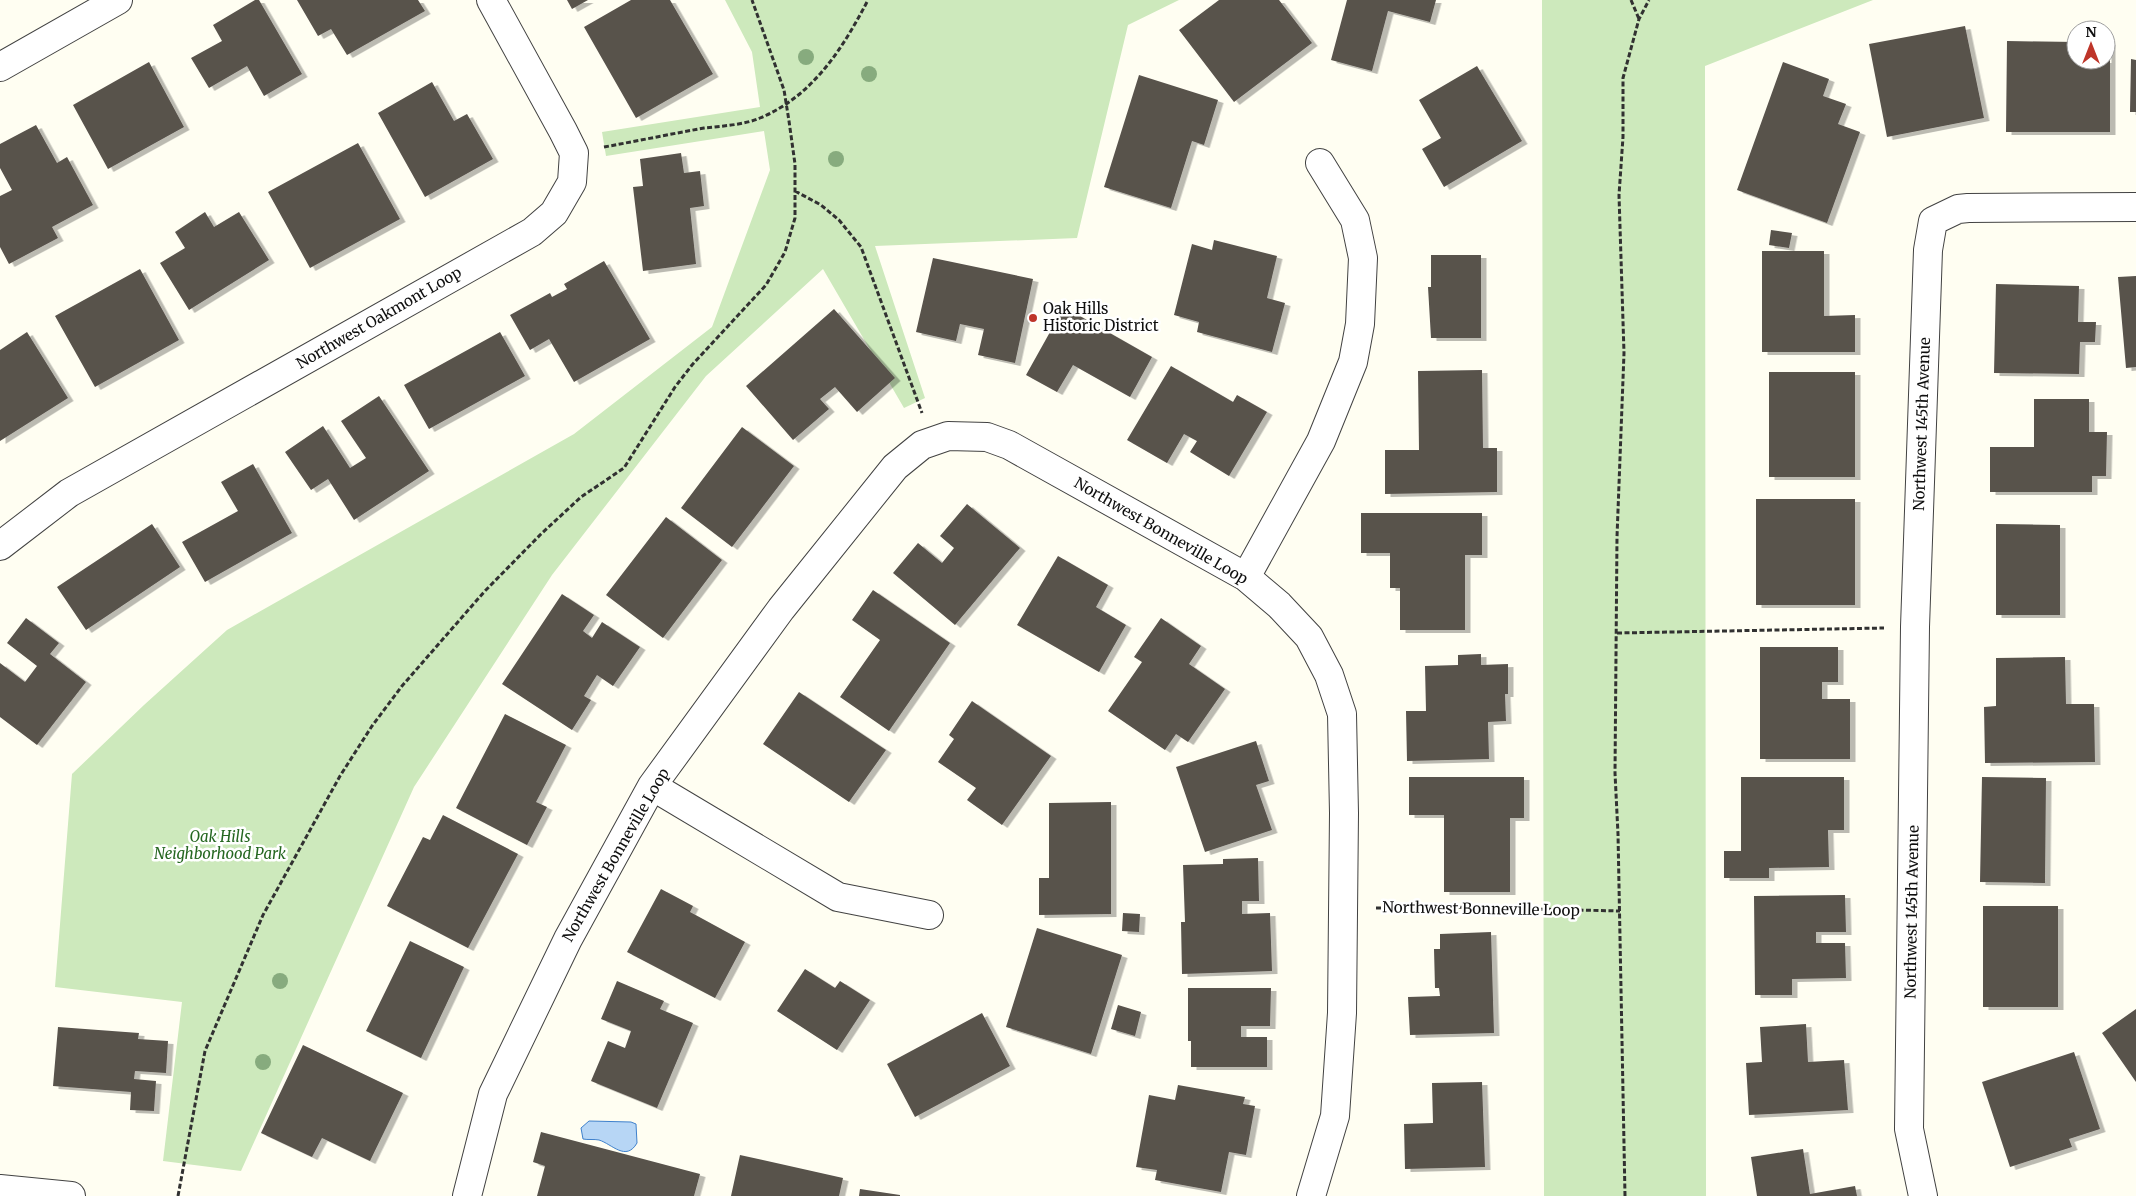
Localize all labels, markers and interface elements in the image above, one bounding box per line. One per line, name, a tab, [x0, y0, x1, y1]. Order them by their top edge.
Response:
north arrow	[2066, 20, 2116, 70]
text: N	[2085, 23, 2097, 41]
street label: Northwest Oakmont Loop	[293, 262, 465, 373]
place label: Oak Hills Historic District	[1043, 299, 1159, 335]
marker: Oak Hills Historic District	[1027, 312, 1039, 324]
street label: Northwest 145th Avenue	[1909, 337, 1934, 511]
street label: Northwest Bonneville Loop	[1071, 473, 1251, 588]
street label: Northwest Bonneville Loop	[558, 765, 673, 945]
street label: Northwest 145th Avenue	[1900, 825, 1923, 999]
park label: Oak Hills Neighborhood Park	[154, 827, 287, 863]
street label: Northwest Bonneville Loop	[1382, 897, 1580, 920]

